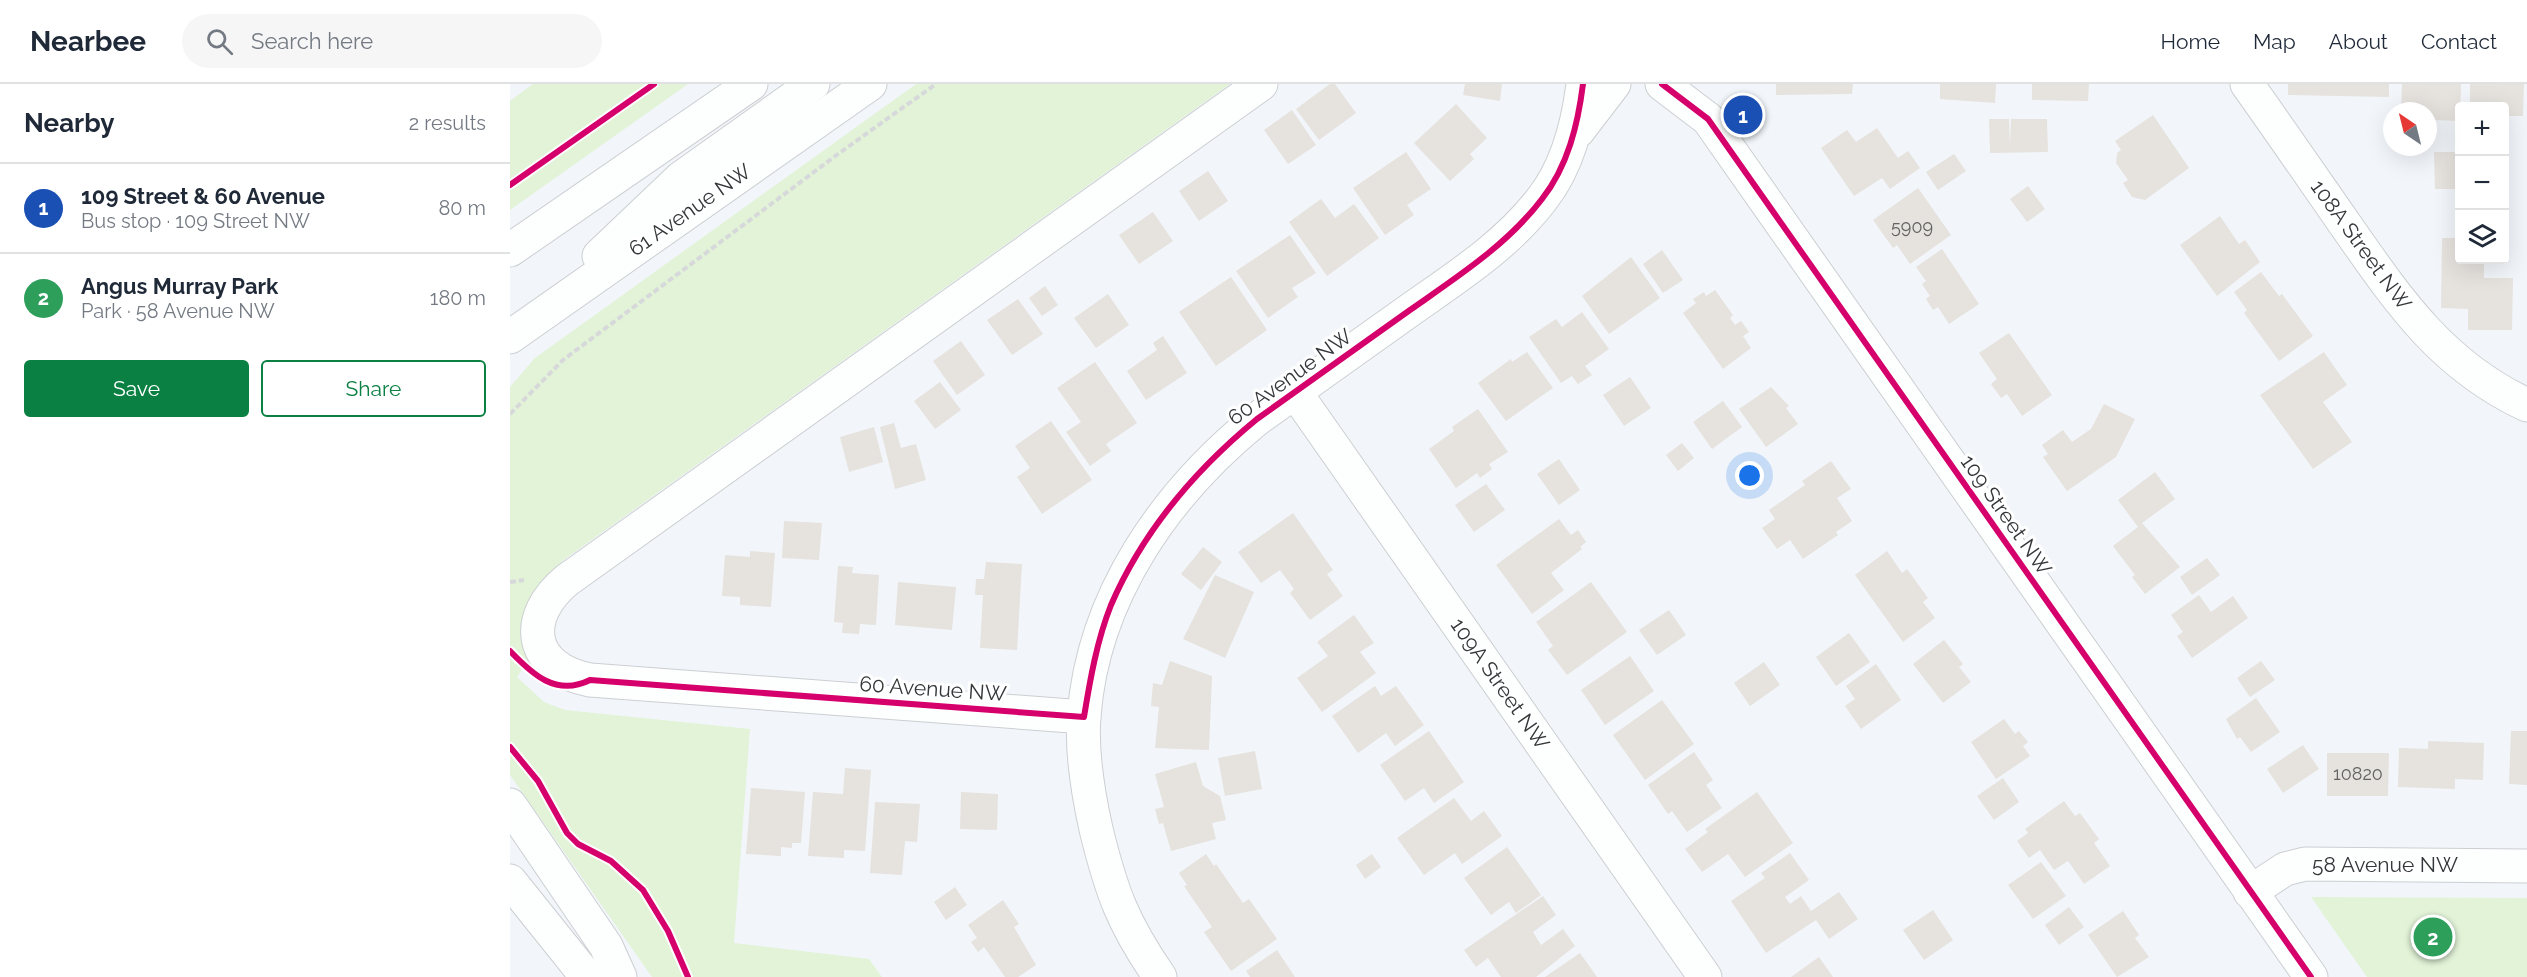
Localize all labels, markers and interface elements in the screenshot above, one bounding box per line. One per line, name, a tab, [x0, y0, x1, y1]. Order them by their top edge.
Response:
search box	[182, 14, 602, 68]
text: Nearbee	[30, 25, 146, 58]
icon: search	[203, 25, 236, 58]
text: Search here	[251, 28, 373, 54]
text: Home	[2161, 29, 2220, 54]
text: Map	[2253, 29, 2296, 54]
text: About	[2329, 29, 2388, 54]
text: Contact	[2421, 29, 2497, 54]
pin: 1	[1724, 93, 1762, 138]
north arrow	[2383, 102, 2437, 156]
map controls	[2455, 102, 2509, 264]
button: +	[2455, 102, 2509, 156]
text: Nearby	[24, 108, 114, 138]
text: 2 results	[409, 111, 486, 135]
button: −	[2455, 156, 2509, 210]
street label: 61 Avenue NW	[624, 158, 756, 261]
street label: 108A Street NW	[2306, 175, 2417, 315]
text: 109 Street & 60 Avenue	[81, 183, 325, 209]
text: 1	[39, 196, 48, 220]
text: 80 m	[438, 196, 486, 220]
text: Bus stop · 109 Street NW	[81, 209, 310, 233]
button: layers	[2455, 210, 2509, 264]
house number: 5909	[1891, 216, 1933, 237]
text: Angus Murray Park	[81, 273, 278, 299]
text: 2	[38, 286, 49, 310]
text: 180 m	[430, 286, 486, 310]
text: Park · 58 Avenue NW	[81, 299, 275, 323]
street label: 60 Avenue NW	[1223, 323, 1357, 430]
button: Save	[24, 360, 249, 417]
button: Share	[261, 360, 486, 417]
street label: 109 Street NW	[1956, 450, 2057, 580]
your location	[1735, 461, 1764, 490]
street label: 109A Street NW	[1446, 613, 1555, 754]
street label: 60 Avenue NW	[859, 671, 1007, 706]
house number: 10820	[2333, 763, 2383, 784]
street label: 58 Avenue NW	[2312, 852, 2458, 877]
pin: 2	[2414, 914, 2452, 960]

